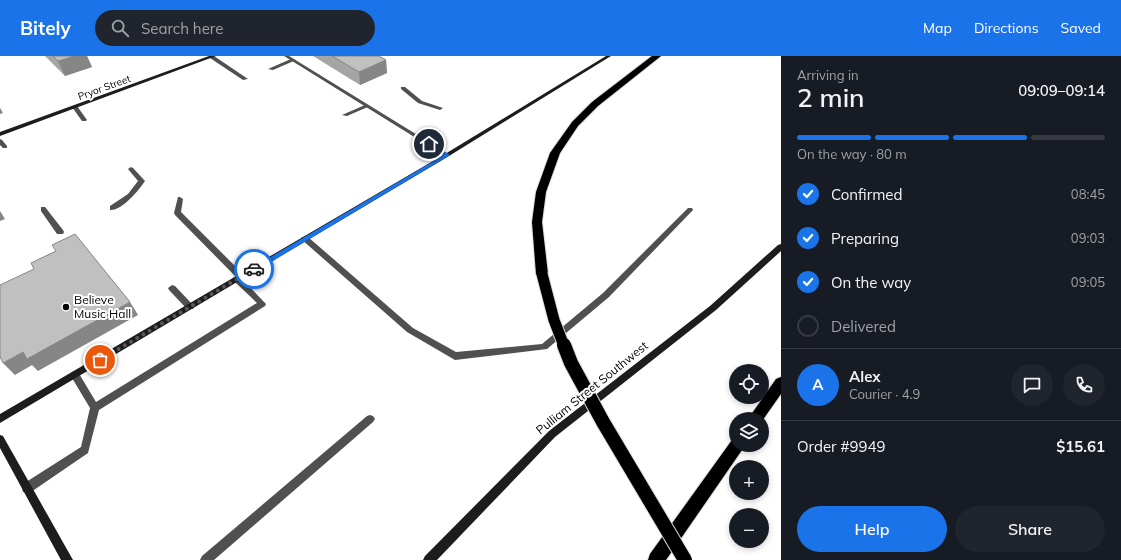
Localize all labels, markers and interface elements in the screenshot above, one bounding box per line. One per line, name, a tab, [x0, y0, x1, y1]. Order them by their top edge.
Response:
search box	[95, 10, 375, 46]
text: Bitely	[20, 16, 71, 40]
icon: search	[109, 17, 131, 39]
text: Search here	[141, 19, 223, 38]
text: Map	[923, 19, 952, 37]
text: Directions	[974, 19, 1039, 37]
text: Saved	[1061, 19, 1101, 37]
text: Arriving in	[797, 67, 859, 83]
street label: Pryor Street	[76, 72, 133, 103]
text: 2 min	[797, 81, 865, 114]
text: 09:09–09:14	[1018, 81, 1105, 100]
pin	[412, 127, 446, 161]
icon: home	[418, 133, 440, 155]
text: On the way · 80 m	[797, 146, 907, 162]
icon: check	[797, 183, 819, 205]
text: Confirmed	[831, 185, 902, 204]
text: 08:45	[1071, 186, 1105, 202]
icon: check	[797, 227, 819, 249]
text: Preparing	[831, 229, 899, 248]
text: 09:03	[1071, 230, 1105, 246]
courier	[234, 249, 274, 289]
icon: car	[243, 258, 265, 280]
icon: check	[797, 271, 819, 293]
text: On the way	[831, 273, 911, 292]
text: 09:05	[1071, 274, 1105, 290]
place label: Believe Music Hall	[74, 292, 131, 321]
marker: Believe Music Hall	[61, 302, 71, 312]
text: Delivered	[831, 317, 896, 336]
street label: Pulliam Street Southwest	[533, 338, 651, 437]
pin	[83, 343, 117, 377]
icon: bag	[89, 349, 111, 371]
map controls	[729, 364, 769, 548]
button: locate	[729, 364, 769, 404]
button: chat	[1011, 364, 1053, 406]
button: phone	[1063, 364, 1105, 406]
text: Alex	[849, 367, 881, 386]
text: A	[812, 375, 824, 394]
text: Courier · 4.9	[849, 386, 920, 402]
button: layers	[729, 412, 769, 452]
text: Order #9949	[797, 437, 885, 456]
text: $15.61	[1056, 437, 1105, 456]
button: +	[729, 460, 769, 500]
button: Help	[797, 506, 947, 552]
button: Share	[955, 506, 1105, 552]
button: −	[729, 508, 769, 548]

